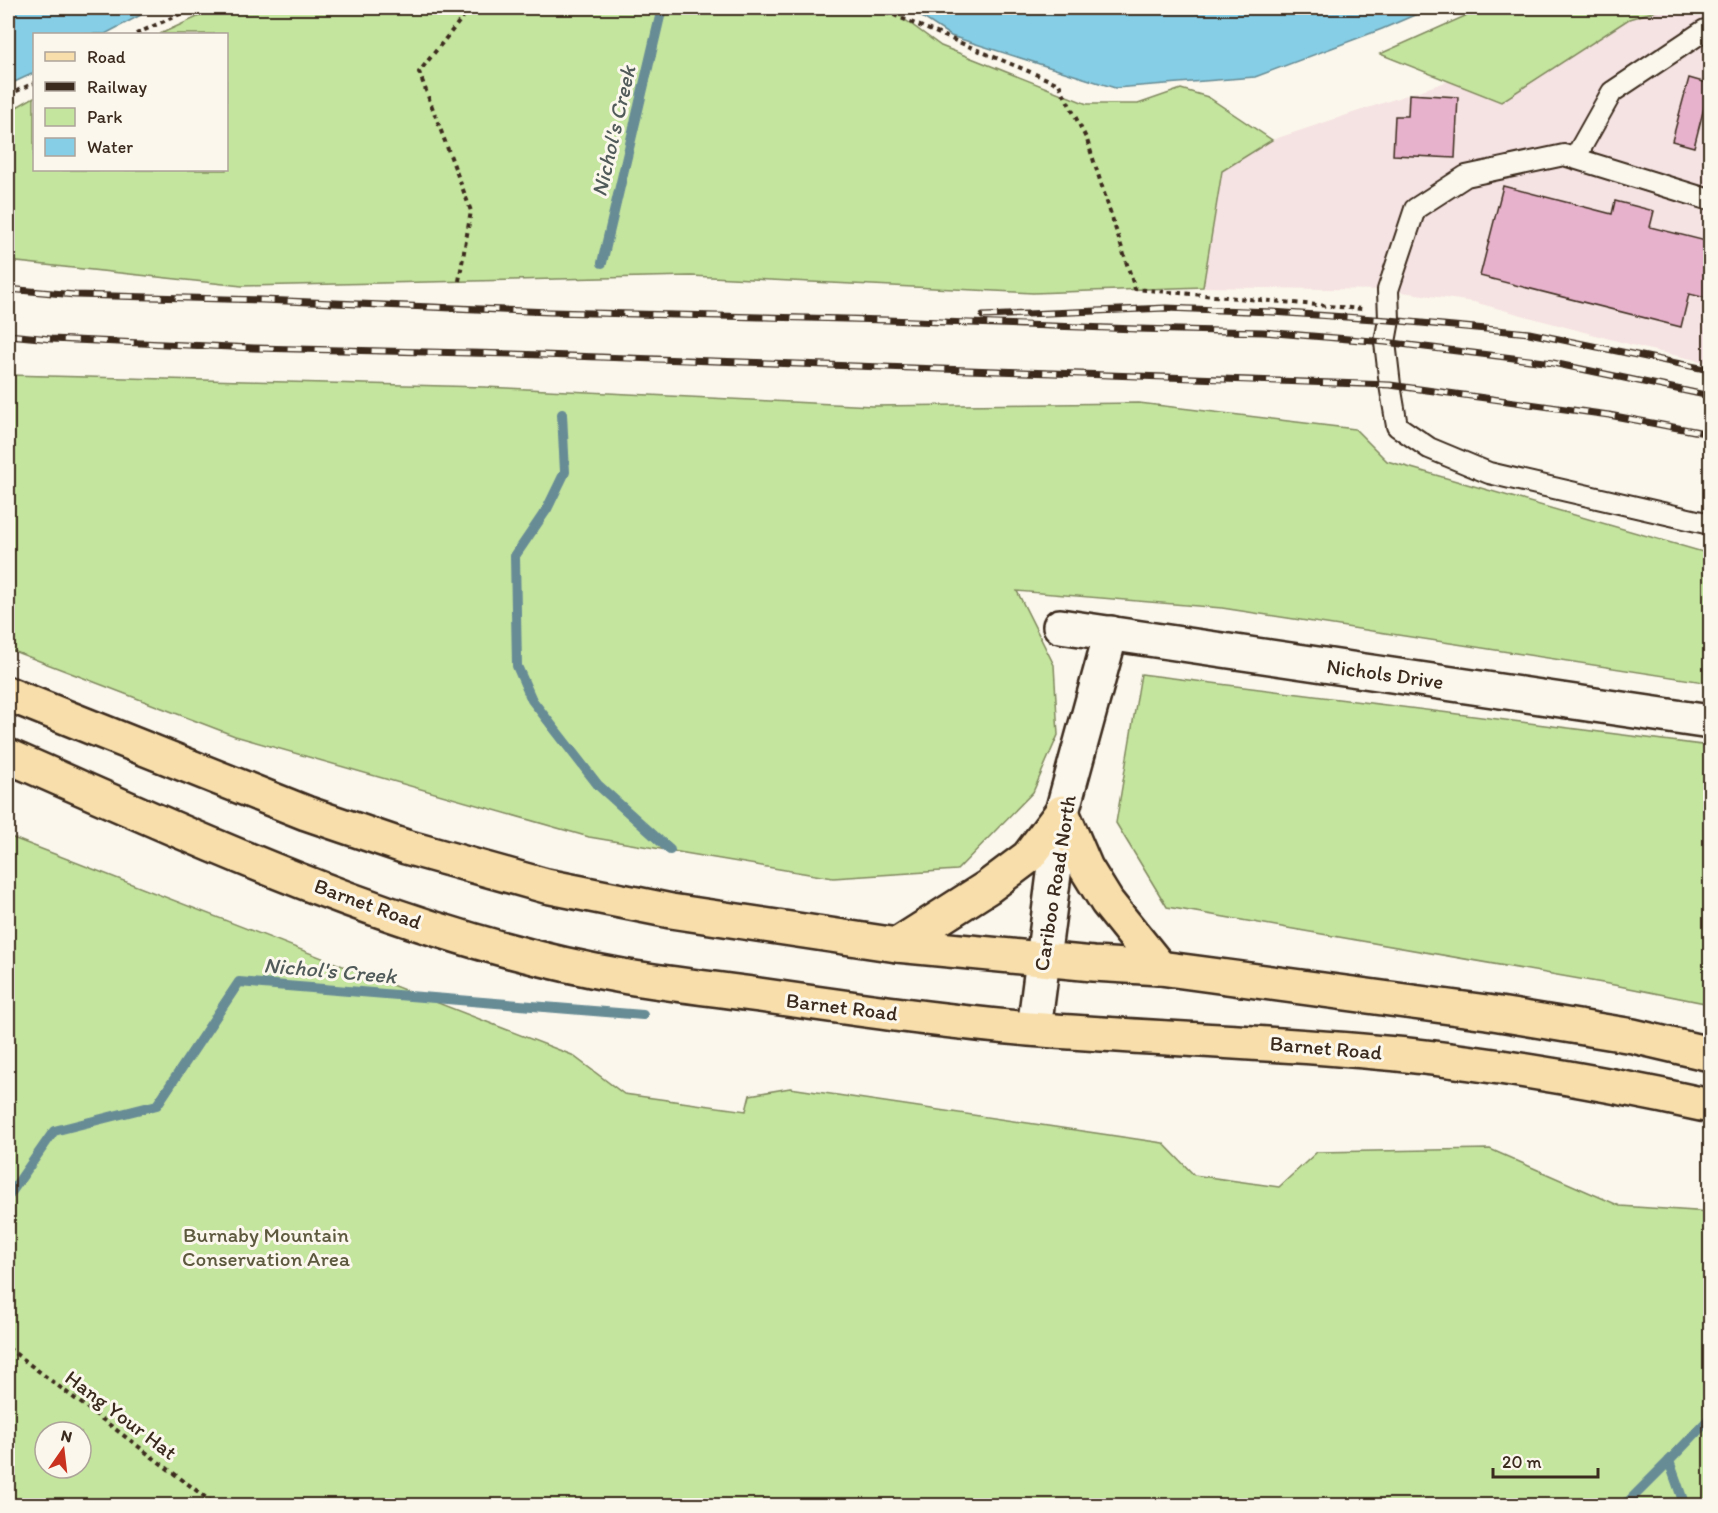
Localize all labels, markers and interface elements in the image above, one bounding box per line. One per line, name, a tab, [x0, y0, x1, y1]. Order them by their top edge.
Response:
legend	[33, 33, 228, 171]
text: Road	[87, 46, 126, 68]
water label: Nichol's Creek	[585, 62, 642, 199]
text: Railway	[87, 76, 148, 98]
text: Park	[87, 106, 122, 128]
text: Water	[87, 136, 133, 158]
street label: Nichols Drive	[1325, 653, 1445, 694]
street label: Cariboo Road North	[1028, 792, 1081, 973]
street label: Barnet Road	[311, 873, 426, 935]
water label: Nichol's Creek	[263, 951, 399, 990]
street label: Barnet Road	[785, 987, 900, 1026]
street label: Barnet Road	[1269, 1030, 1384, 1065]
park label: Burnaby Mountain Conservation Area	[182, 1222, 350, 1271]
street label: Hang Your Hat	[61, 1364, 182, 1465]
north arrow	[33, 1420, 93, 1480]
text: N	[59, 1425, 74, 1446]
scale bar	[1493, 1441, 1598, 1479]
text: 20 m	[1502, 1451, 1542, 1473]

